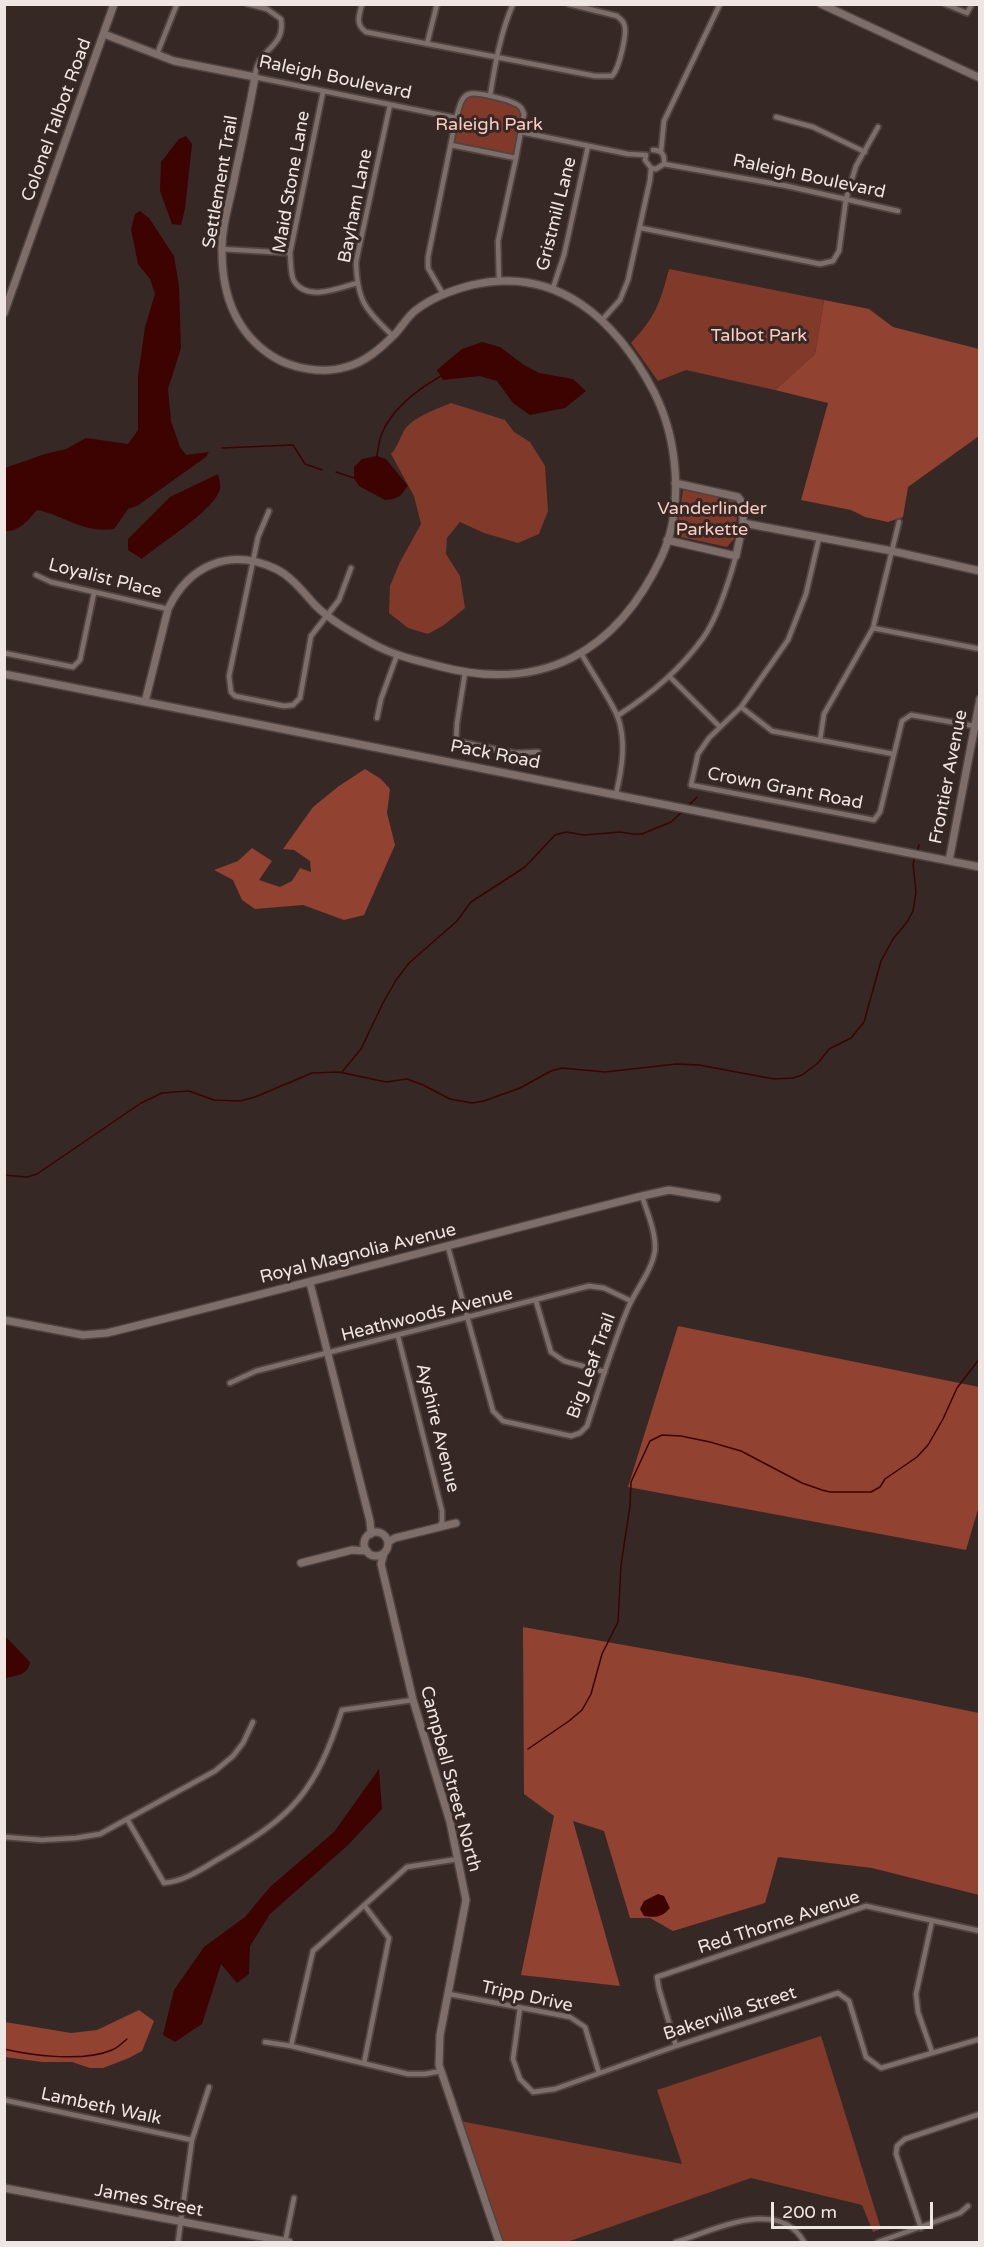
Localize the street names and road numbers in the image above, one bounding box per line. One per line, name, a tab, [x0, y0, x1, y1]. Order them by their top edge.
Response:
street label: Colonel Talbot Road	[17, 35, 97, 205]
street label: Raleigh Boulevard	[257, 51, 413, 105]
street label: Maid Stone Lane	[269, 109, 315, 255]
street label: Settlement Trail	[199, 114, 243, 250]
street label: Bayham Lane	[334, 147, 378, 265]
street label: Raleigh Boulevard	[731, 150, 887, 204]
street label: Gristmill Lane	[532, 155, 582, 273]
street label: Loyalist Place	[46, 554, 164, 604]
street label: Frontier Avenue	[925, 708, 973, 846]
street label: Pack Road	[448, 736, 542, 774]
street label: Crown Grant Road	[705, 763, 865, 815]
street label: Royal Magnolia Avenue	[258, 1219, 458, 1289]
street label: Heathwoods Avenue	[339, 1283, 515, 1347]
street label: Big Leaf Trail	[563, 1310, 621, 1422]
street label: Ayshire Avenue	[411, 1361, 463, 1495]
street label: Campbell Street North	[415, 1684, 485, 1874]
street label: Red Thorne Avenue	[695, 1887, 863, 1959]
street label: Tripp Drive	[479, 1977, 575, 2017]
street label: Bakervilla Street	[661, 1982, 799, 2046]
street label: Lambeth Walk	[39, 2084, 163, 2130]
street label: James Street	[93, 2180, 205, 2222]

